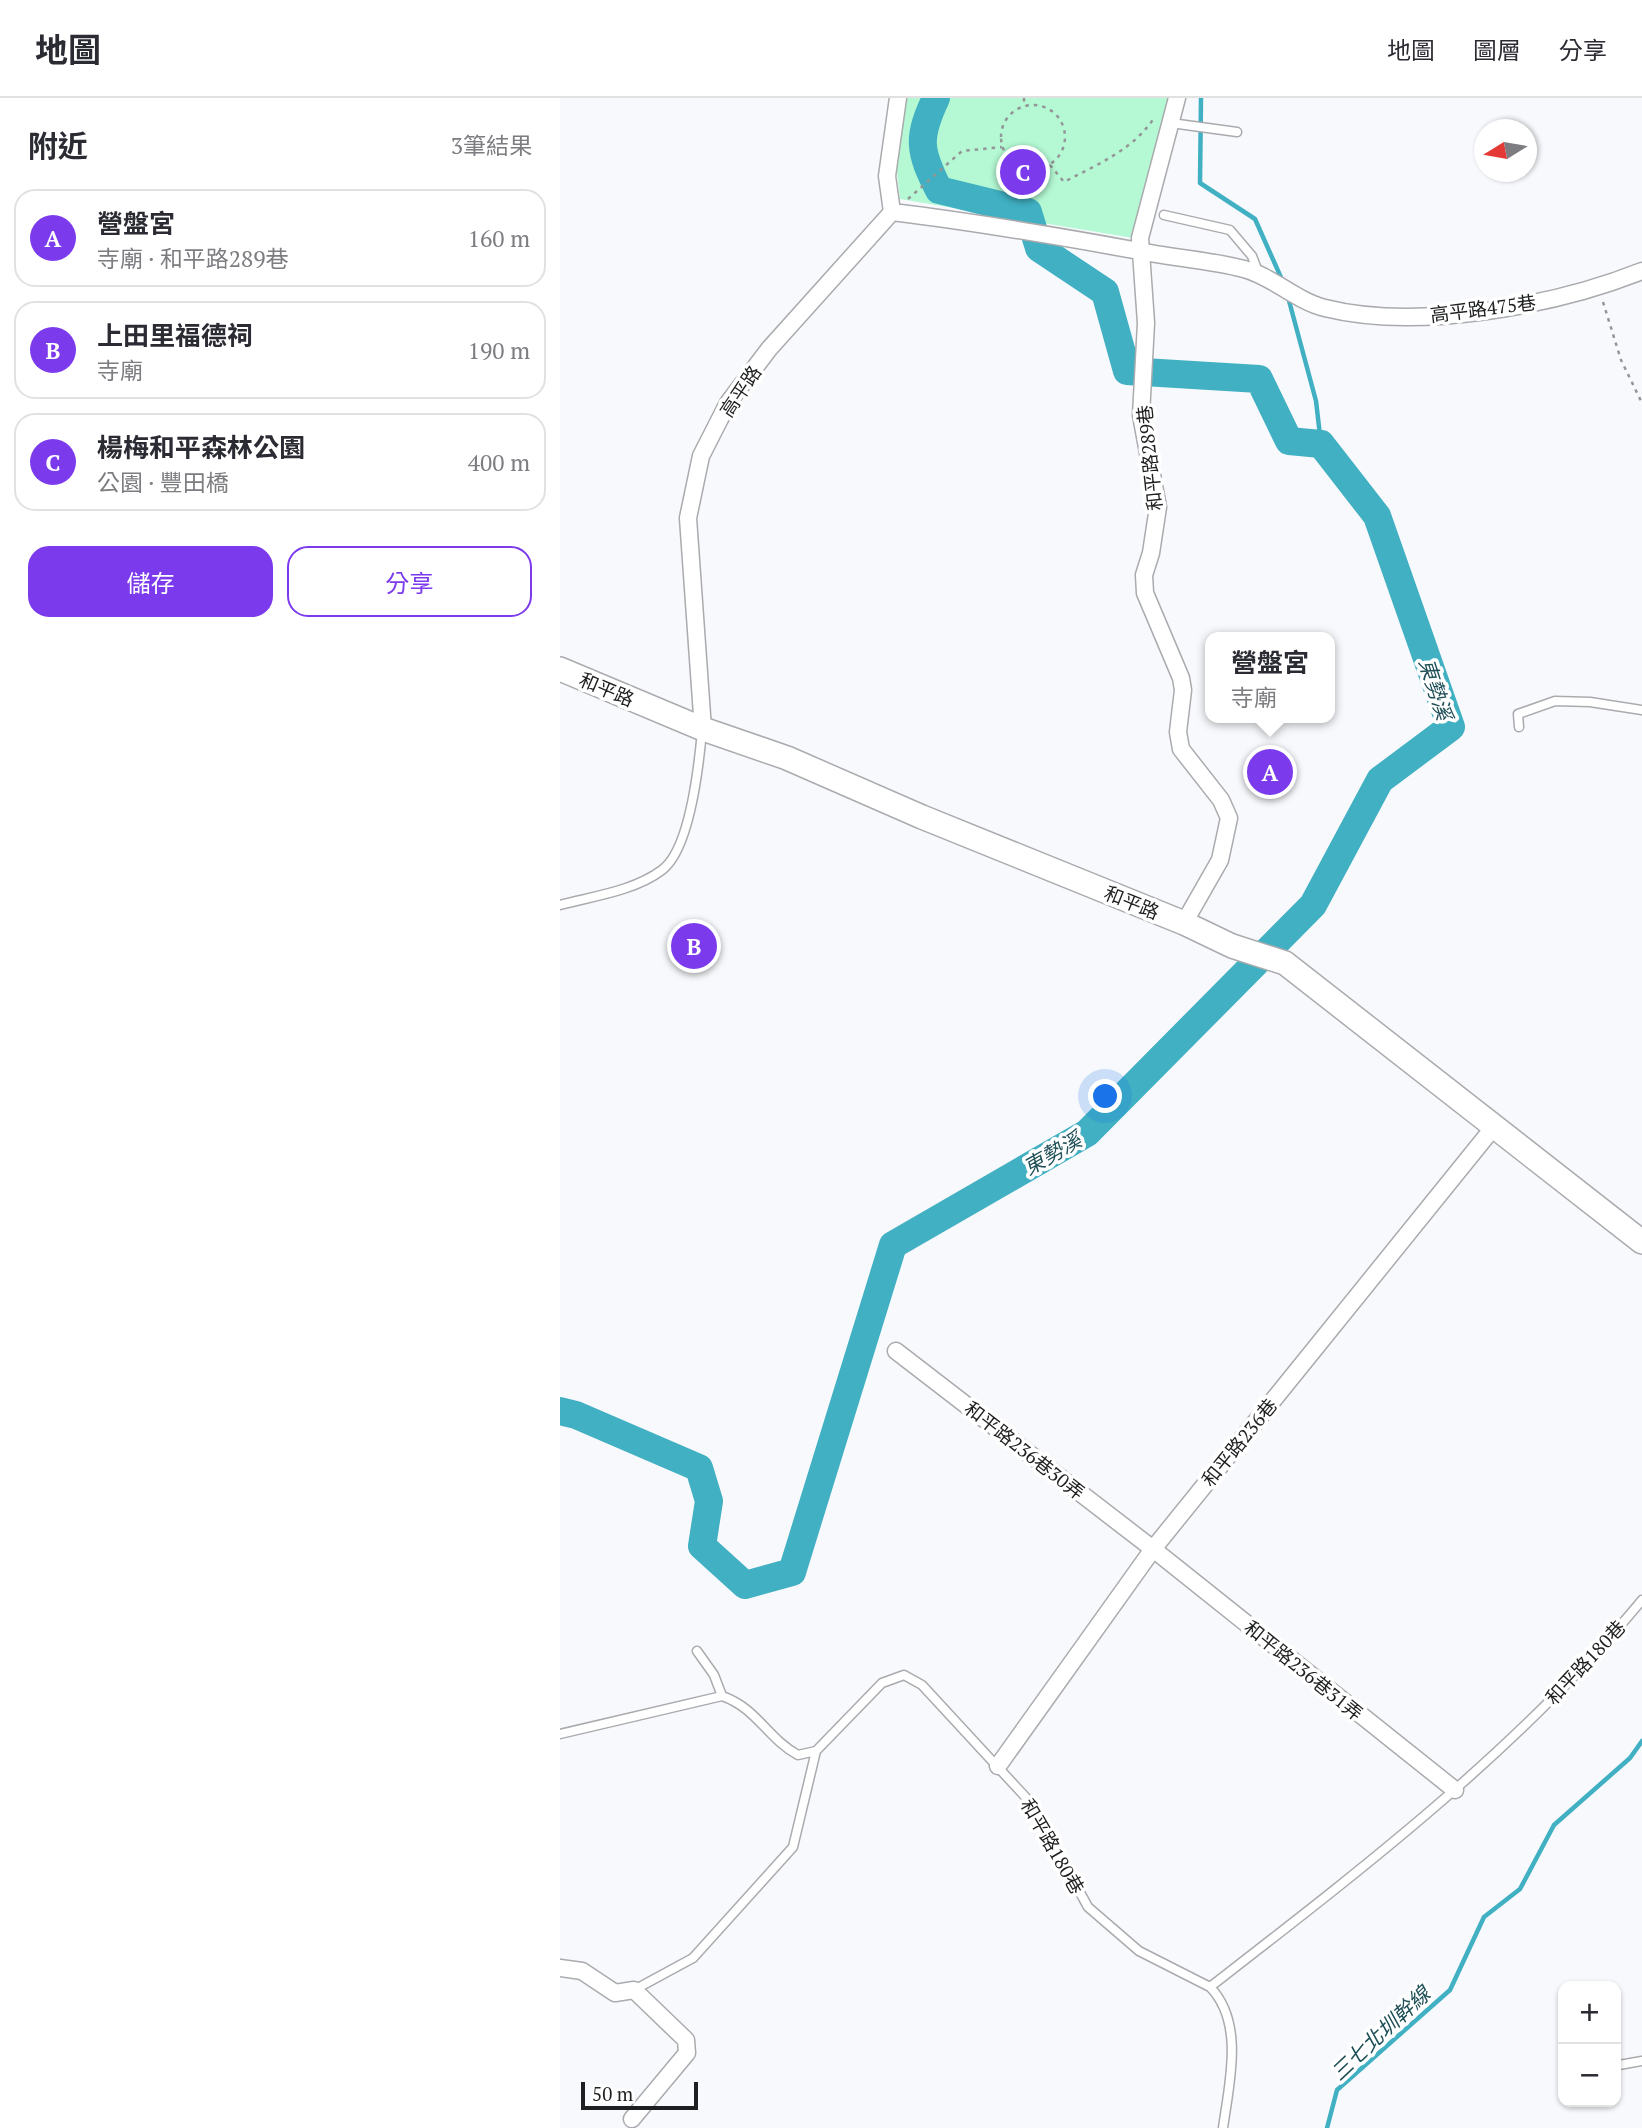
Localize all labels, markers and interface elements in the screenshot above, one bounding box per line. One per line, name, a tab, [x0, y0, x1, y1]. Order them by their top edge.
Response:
text: 地圖	[35, 28, 101, 71]
text: 地圖	[1387, 34, 1435, 66]
text: 圖層	[1473, 34, 1521, 66]
text: 分享	[1559, 34, 1607, 66]
north arrow	[1474, 119, 1537, 182]
text: 附近	[28, 126, 88, 166]
text: 3筆結果	[451, 130, 532, 161]
pin: C	[1000, 146, 1046, 198]
text: 營盤宮	[97, 206, 175, 240]
text: A	[45, 223, 61, 254]
text: 160 m	[468, 223, 530, 254]
text: 寺廟 · 和平路289巷	[97, 243, 288, 274]
street label: 高平路475巷	[1429, 289, 1537, 327]
text: 上田里福德祠	[97, 318, 253, 352]
text: B	[46, 335, 60, 366]
text: 190 m	[468, 335, 530, 366]
text: 寺廟	[97, 355, 143, 386]
street label: 高平路	[714, 360, 766, 422]
street label: 和平路289巷	[1131, 404, 1167, 512]
text: 楊梅和平森林公園	[97, 430, 305, 464]
text: C	[46, 447, 61, 478]
text: 400 m	[468, 447, 530, 478]
text: 公園 · 豐田橋	[97, 467, 229, 498]
button: 儲存	[28, 546, 273, 617]
button: 分享	[287, 546, 532, 617]
popup	[1205, 632, 1335, 723]
text: 營盤宮	[1231, 645, 1309, 679]
water label: 東勢溪	[1413, 655, 1460, 726]
street label: 和平路	[576, 666, 638, 712]
text: 寺廟	[1231, 682, 1277, 713]
pin: A	[1247, 746, 1293, 798]
street label: 和平路	[1101, 880, 1163, 924]
pin: B	[671, 920, 717, 972]
your location	[1088, 1079, 1122, 1113]
water label: 東勢溪	[1018, 1124, 1089, 1181]
street label: 和平路236巷	[1196, 1393, 1282, 1491]
street label: 和平路236巷30弄	[960, 1395, 1090, 1505]
street label: 和平路236巷31弄	[1240, 1614, 1368, 1726]
street label: 和平路180巷	[1540, 1615, 1630, 1709]
street label: 和平路180巷	[1016, 1794, 1090, 1898]
water label: 三七北圳幹線	[1324, 1978, 1437, 2086]
map controls	[1558, 1981, 1621, 2107]
button: +	[1558, 1981, 1621, 2044]
button: −	[1558, 2044, 1621, 2107]
scale bar	[581, 2079, 698, 2111]
text: 50 m	[592, 2081, 633, 2106]

